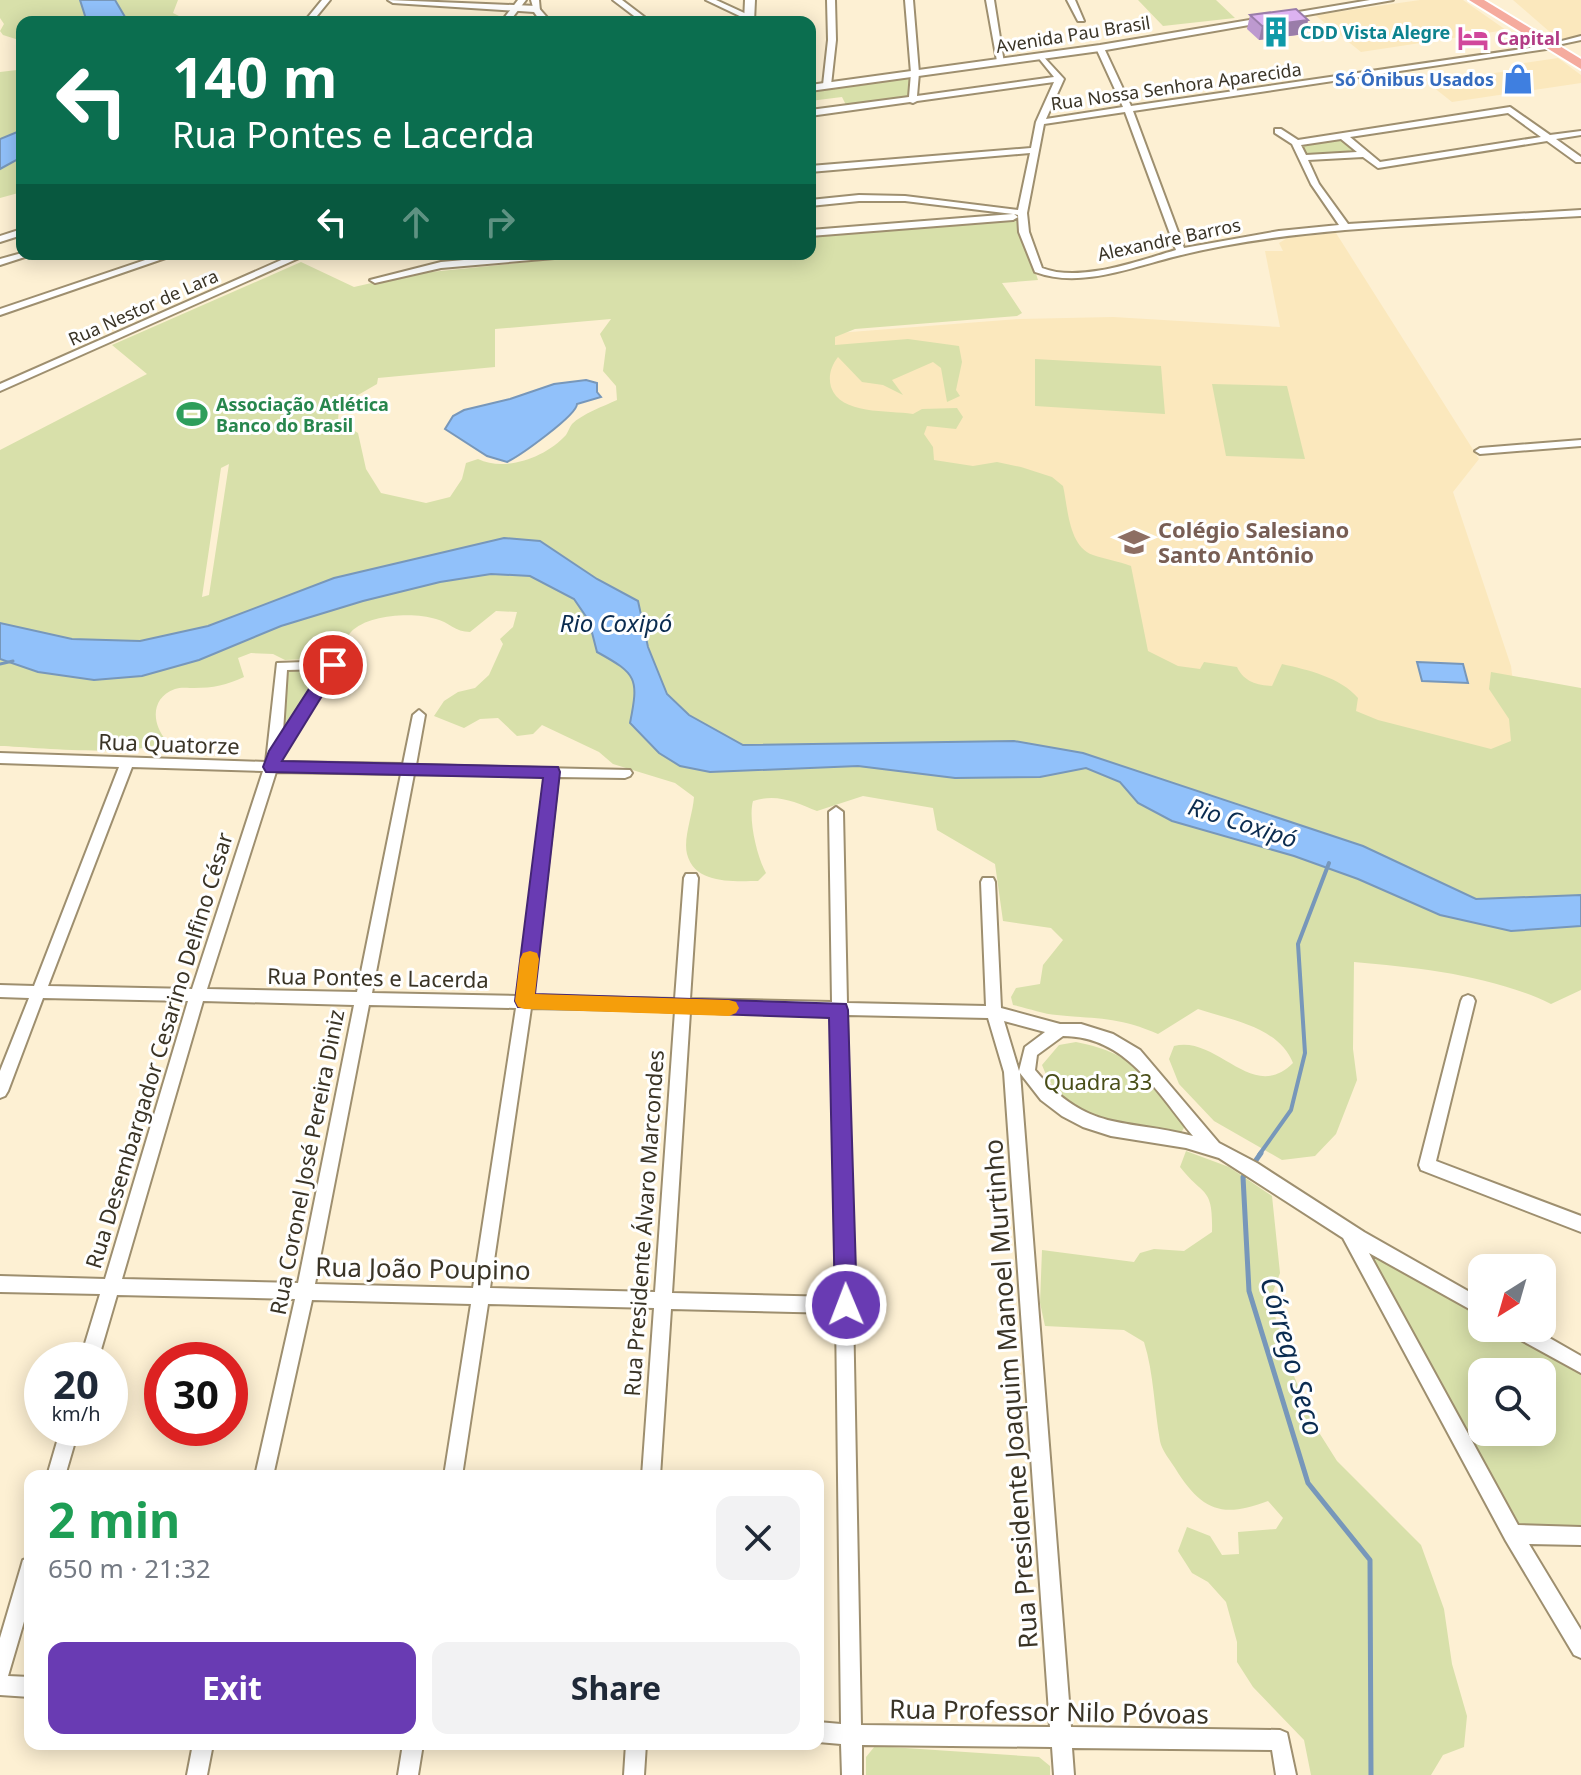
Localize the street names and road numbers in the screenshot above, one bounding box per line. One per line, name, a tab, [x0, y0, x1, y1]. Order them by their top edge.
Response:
street label: Avenida Pau Brasil	[994, 10, 1152, 58]
street label: Rua Nossa Senhora Aparecida	[1049, 57, 1303, 115]
street label: Alexandre Barros	[1095, 212, 1243, 266]
street label: Rua Nestor de Lara	[64, 263, 222, 351]
street label: Rua Quatorze	[98, 726, 240, 760]
street label: Rua Desembargador Cesarino Delfino César	[77, 828, 239, 1272]
street label: Rua Pontes e Lacerda	[267, 960, 489, 994]
street label: Rua Coronel José Pereira Diniz	[262, 1007, 350, 1317]
street label: Rua Presidente Álvaro Marcondes	[616, 1049, 670, 1397]
street label: Rua Presidente Joaquim Manoel Murtinho	[974, 1138, 1046, 1650]
street label: Rua João Poupino	[315, 1248, 531, 1288]
street label: Rua Professor Nilo Póvoas	[889, 1690, 1209, 1732]

